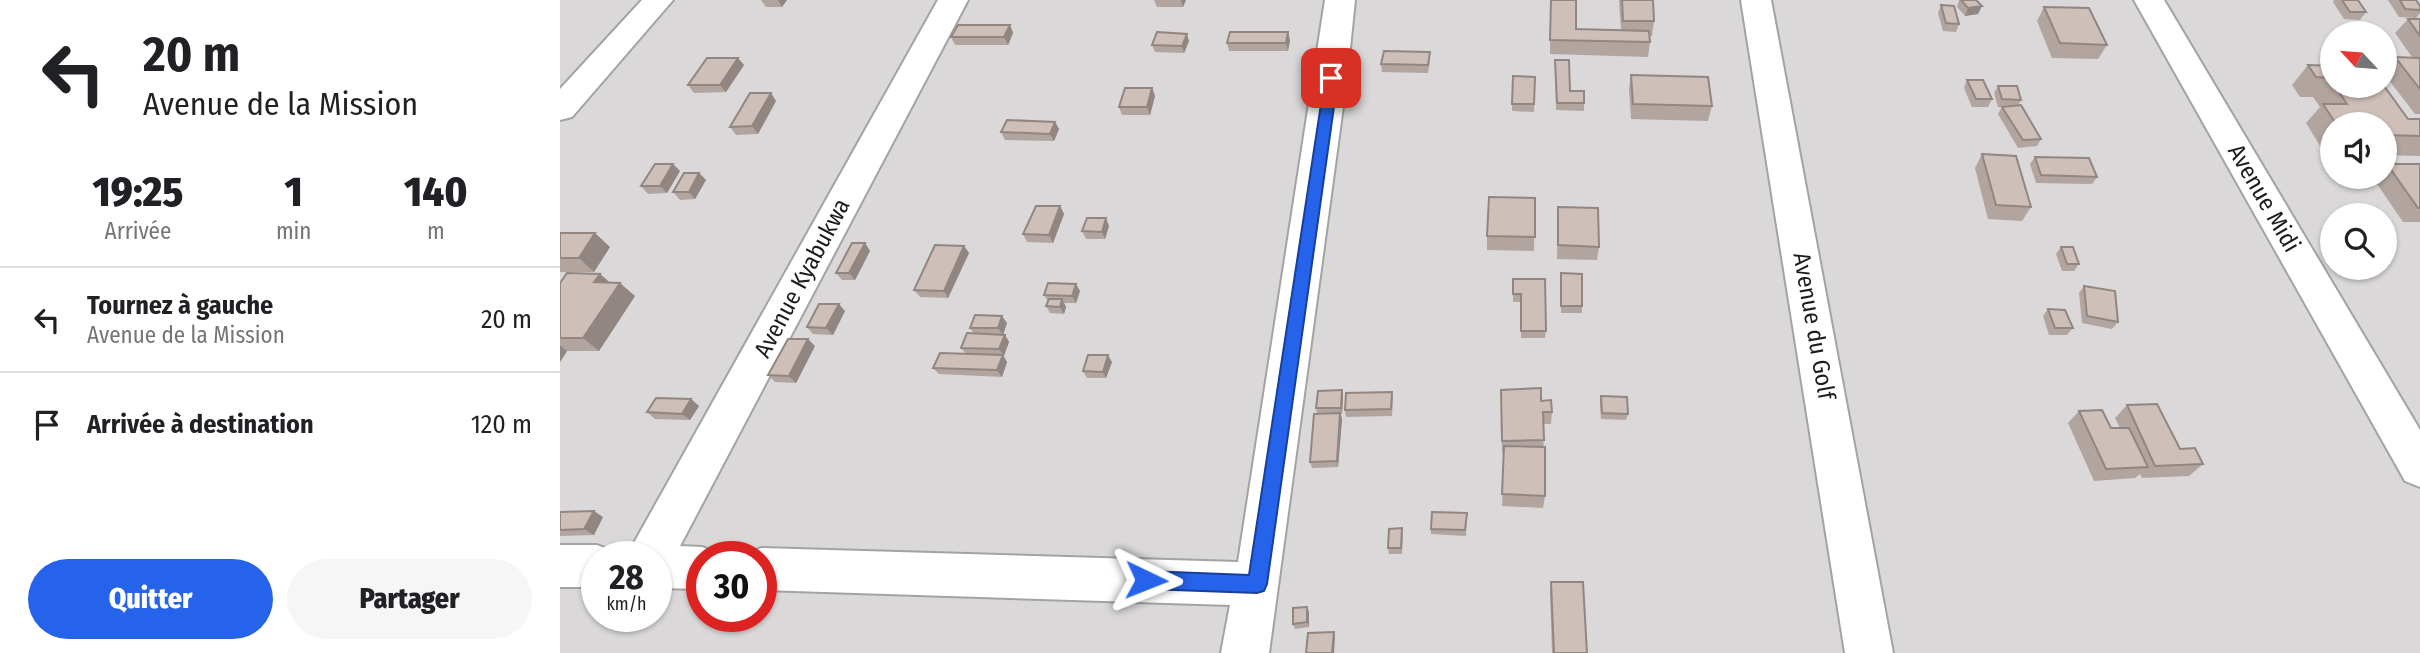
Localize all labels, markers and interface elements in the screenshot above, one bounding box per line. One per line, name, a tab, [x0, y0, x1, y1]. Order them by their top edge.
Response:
north arrow	[2320, 21, 2398, 98]
map controls	[2320, 21, 2397, 280]
text: 20 m	[143, 25, 240, 84]
icon: left	[28, 28, 119, 119]
pin	[1301, 48, 1361, 108]
icon: arrive	[1312, 59, 1350, 97]
text: Avenue de la Mission	[143, 85, 418, 123]
button: sound	[2320, 112, 2397, 189]
street label: Avenue Midi	[2222, 139, 2306, 257]
text: 19:25	[93, 167, 183, 217]
text: 1	[285, 167, 303, 217]
text: 140	[404, 167, 467, 217]
street label: Avenue Kyabukwa	[748, 194, 856, 362]
button: search	[2320, 203, 2397, 280]
text: Arrivée	[105, 217, 171, 245]
text: min	[276, 217, 312, 245]
text: m	[427, 217, 445, 245]
street label: Avenue du Golf	[1787, 250, 1841, 403]
text: Tournez à gauche	[87, 290, 273, 321]
icon: left	[28, 301, 66, 339]
text: 20 m	[481, 304, 532, 335]
text: Avenue de la Mission	[87, 321, 285, 349]
icon: arrive	[28, 406, 66, 444]
text: Arrivée à destination	[87, 409, 314, 440]
text: 120 m	[471, 409, 532, 440]
speed limit sign: 30	[686, 541, 777, 632]
position arrow	[1109, 543, 1183, 617]
text: 28	[609, 556, 644, 598]
button: Quitter	[28, 559, 273, 639]
button: Partager	[287, 559, 532, 639]
text: km/h	[606, 593, 647, 615]

